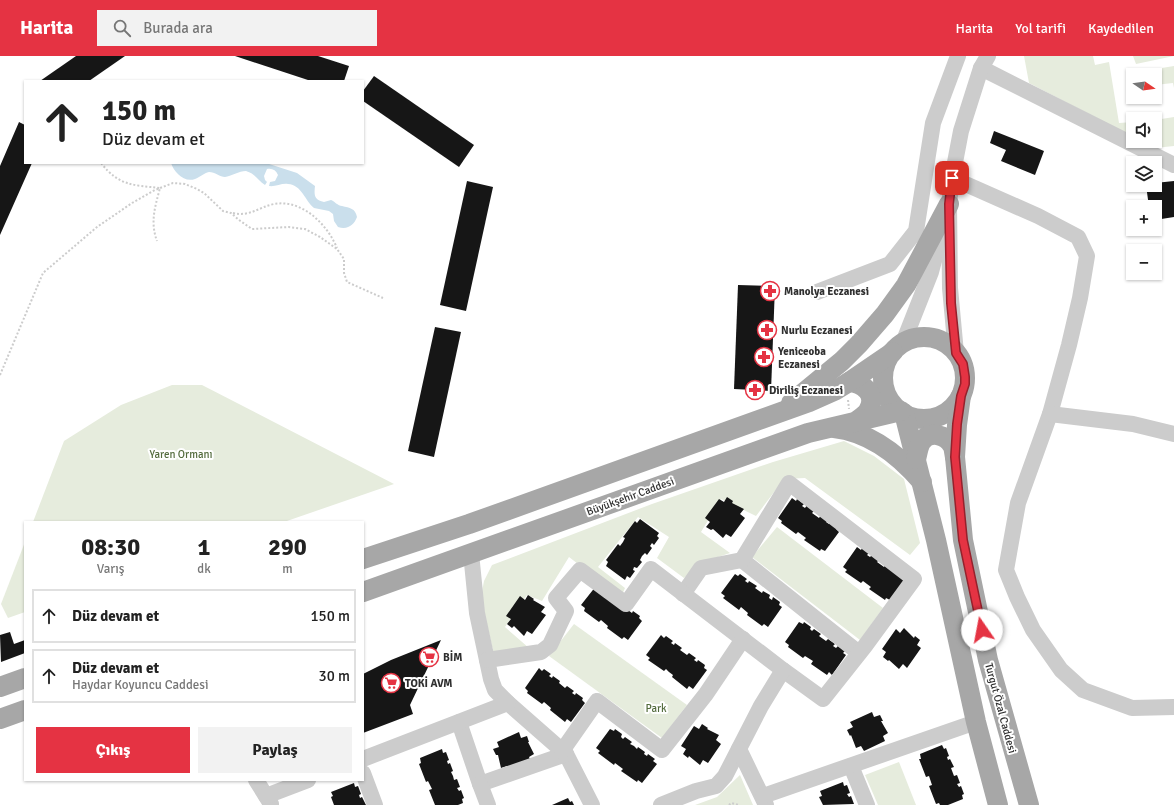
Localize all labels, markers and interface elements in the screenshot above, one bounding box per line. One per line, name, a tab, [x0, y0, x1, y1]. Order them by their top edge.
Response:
search box	[97, 10, 377, 46]
text: Harita	[20, 16, 73, 40]
icon: search	[111, 17, 133, 39]
text: Burada ara	[143, 19, 213, 37]
text: Harita	[956, 20, 993, 37]
text: Yol tarifi	[1015, 20, 1066, 37]
text: Kaydedilen	[1088, 20, 1154, 37]
north arrow	[1126, 68, 1162, 104]
map controls	[1126, 68, 1162, 280]
text: 150 m	[102, 94, 176, 128]
icon: ahead	[36, 96, 88, 148]
button: sound	[1126, 112, 1162, 148]
text: Düz devam et	[102, 128, 205, 150]
button: layers	[1126, 156, 1162, 192]
pin	[935, 161, 969, 195]
icon: arrive	[941, 167, 963, 189]
button: +	[1126, 200, 1162, 236]
button: −	[1126, 244, 1162, 280]
pharmacy icon: Manolya Eczanesi	[759, 280, 781, 302]
place label: Manolya Eczanesi	[784, 285, 869, 298]
pharmacy icon: Nurlu Eczanesi	[756, 319, 778, 341]
place label: Nurlu Eczanesi	[781, 324, 853, 337]
place label: Yeniceoba Eczanesi	[777, 345, 826, 371]
pharmacy icon: Yeniceoba Eczanesi	[753, 346, 775, 368]
pharmacy icon: Diriliş Eczanesi	[744, 379, 766, 401]
place label: Diriliş Eczanesi	[769, 384, 843, 397]
park label: Yaren Ormanı	[150, 448, 213, 461]
street label: Büyükşehir Caddesi	[585, 475, 676, 518]
text: 08:30	[81, 532, 140, 562]
text: 1	[198, 532, 210, 562]
text: 290	[268, 532, 307, 562]
text: Varış	[97, 561, 125, 577]
text: dk	[197, 561, 211, 577]
text: m	[282, 561, 293, 577]
icon: ahead	[38, 605, 60, 627]
text: Düz devam et	[72, 607, 159, 625]
text: 150 m	[310, 607, 350, 625]
position arrow	[961, 609, 1003, 651]
supermarket icon: BİM	[418, 646, 440, 668]
place label: BİM	[443, 650, 462, 664]
text: Düz devam et	[72, 659, 159, 677]
street label: Turgut Özal Caddesi	[982, 661, 1020, 755]
icon: ahead	[38, 665, 60, 687]
text: 30 m	[319, 667, 350, 685]
supermarket icon: TOKİ AVM	[380, 672, 402, 694]
place label: TOKİ AVM	[405, 676, 453, 690]
text: Haydar Koyuncu Caddesi	[72, 677, 209, 693]
park label: Park	[645, 702, 667, 715]
button: Çıkış	[36, 727, 190, 773]
button: Paylaş	[198, 727, 352, 773]

